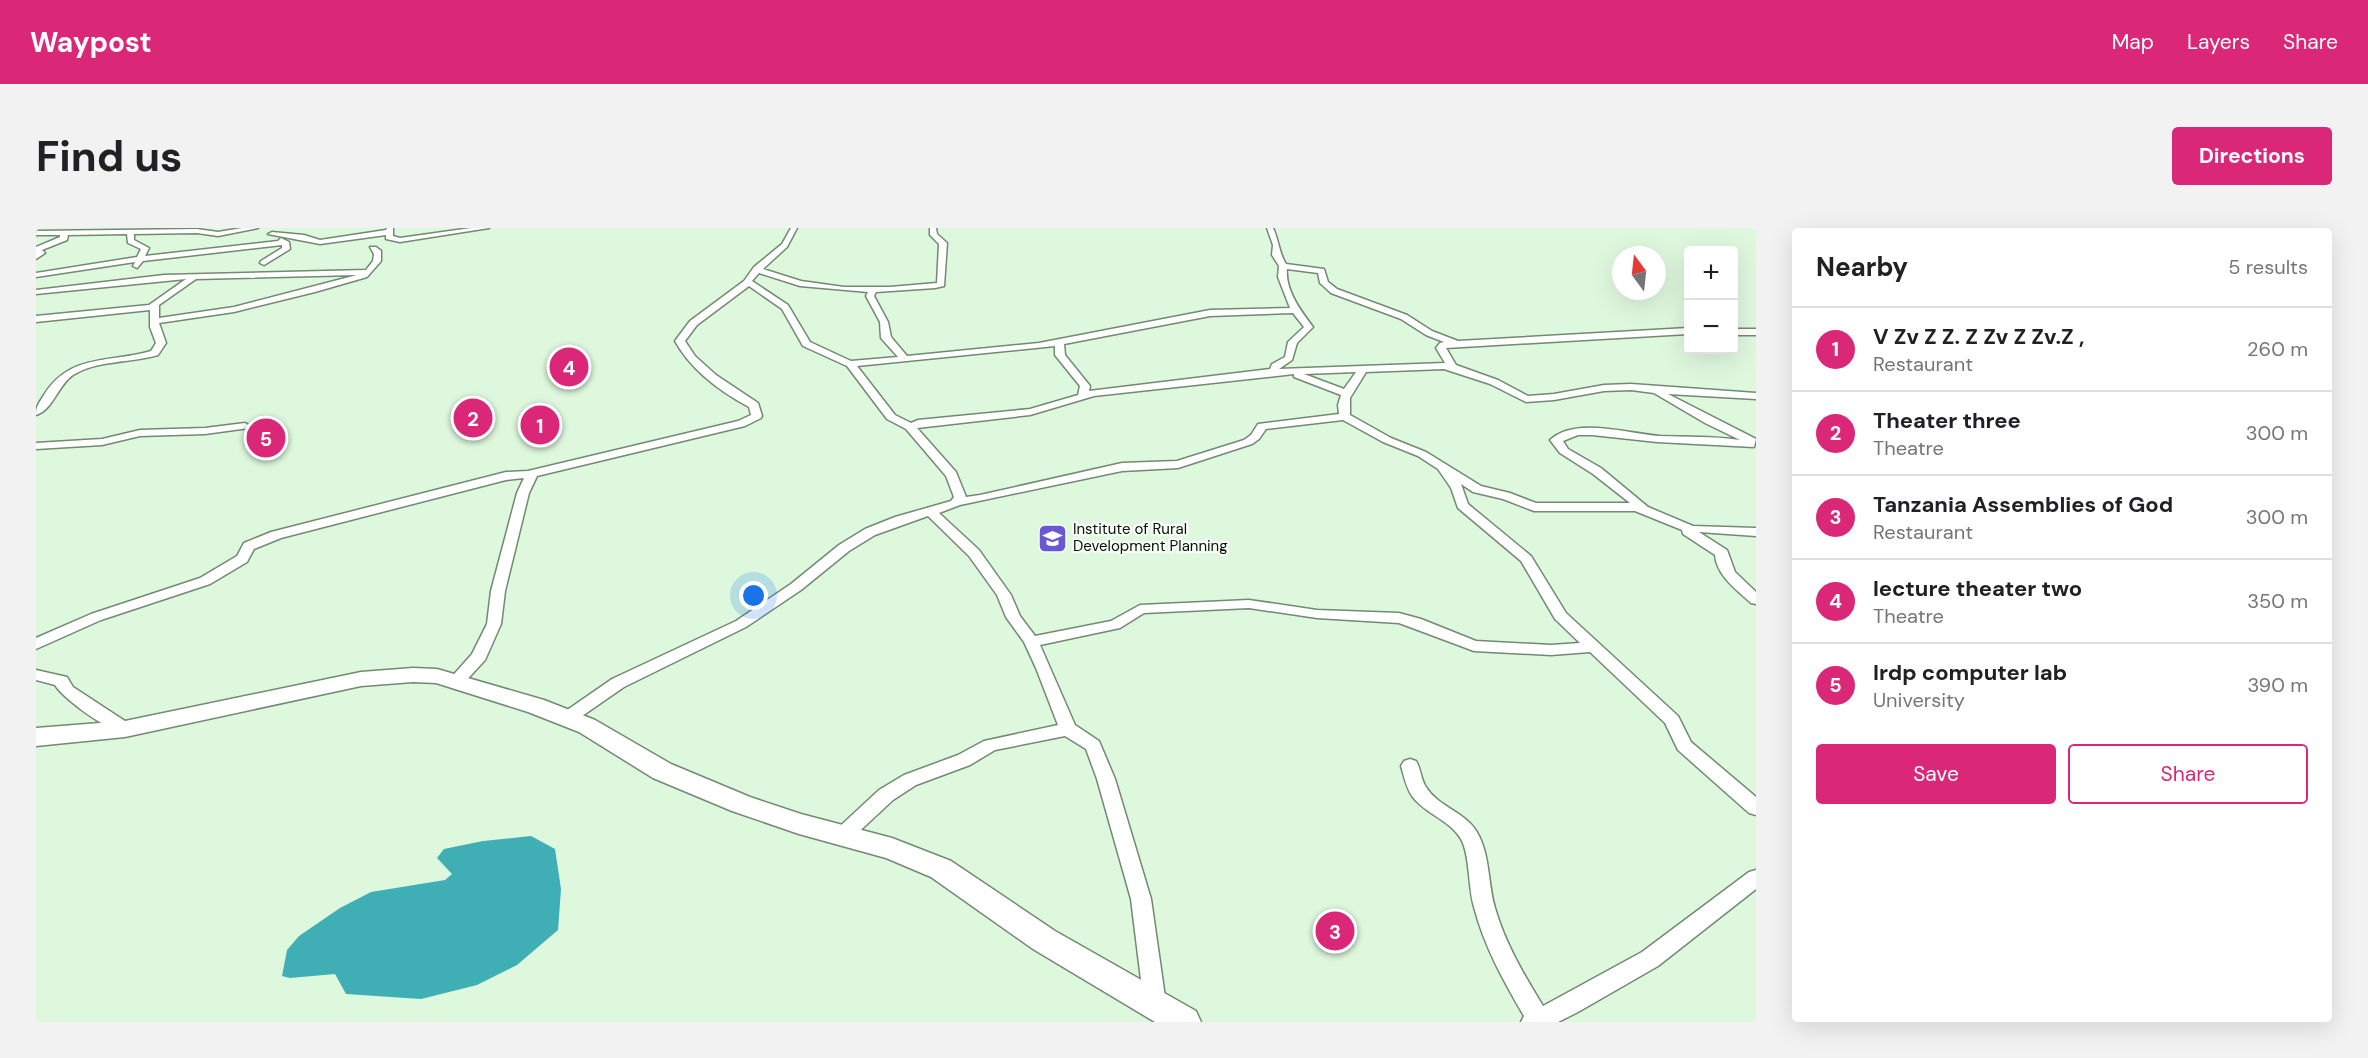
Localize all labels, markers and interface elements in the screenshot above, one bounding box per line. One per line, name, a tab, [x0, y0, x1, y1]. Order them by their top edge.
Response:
text: Waypost	[30, 24, 152, 61]
text: Map	[2112, 28, 2154, 56]
text: Layers	[2187, 28, 2250, 56]
text: Share	[2283, 28, 2338, 56]
button: Directions	[2172, 127, 2332, 185]
text: Find us	[36, 129, 182, 184]
north arrow	[1612, 246, 1666, 300]
map controls	[1684, 246, 1738, 354]
button: +	[1684, 246, 1738, 300]
text: Nearby	[1816, 250, 1908, 284]
text: 5 results	[2228, 254, 2308, 280]
button: −	[1684, 300, 1738, 354]
text: V Zv Z Z. Z Zv Z Zv.Z ,	[1873, 322, 2084, 351]
text: 1	[1832, 336, 1839, 362]
text: 260 m	[2247, 336, 2308, 362]
pin: 4	[550, 344, 588, 390]
text: Restaurant	[1873, 351, 1973, 377]
pin: 2	[454, 396, 492, 441]
pin: 1	[520, 402, 560, 448]
text: Theater three	[1873, 406, 2021, 435]
pin: 5	[246, 416, 286, 460]
text: 2	[1830, 420, 1841, 446]
text: 300 m	[2246, 420, 2308, 446]
text: Theatre	[1873, 435, 1944, 461]
text: Tanzania Assemblies of God	[1873, 490, 2173, 519]
text: 3	[1829, 504, 1842, 530]
text: 300 m	[2246, 504, 2308, 530]
place label: Institute of Rural Development Planning	[1073, 519, 1228, 556]
text: Restaurant	[1873, 519, 1973, 545]
school or university icon: Institute of Rural Development Planning	[1036, 522, 1068, 554]
text: lecture theater two	[1873, 574, 2082, 603]
your location	[739, 581, 768, 610]
text: 4	[1829, 588, 1842, 614]
text: 350 m	[2247, 588, 2308, 614]
text: Theatre	[1873, 603, 1944, 629]
text: Irdp computer lab	[1873, 658, 2067, 687]
text: 5	[1829, 672, 1842, 698]
text: 390 m	[2247, 672, 2308, 698]
text: University	[1873, 687, 1965, 713]
button: Save	[1816, 744, 2056, 804]
button: Share	[2068, 744, 2308, 804]
pin: 3	[1316, 908, 1354, 954]

